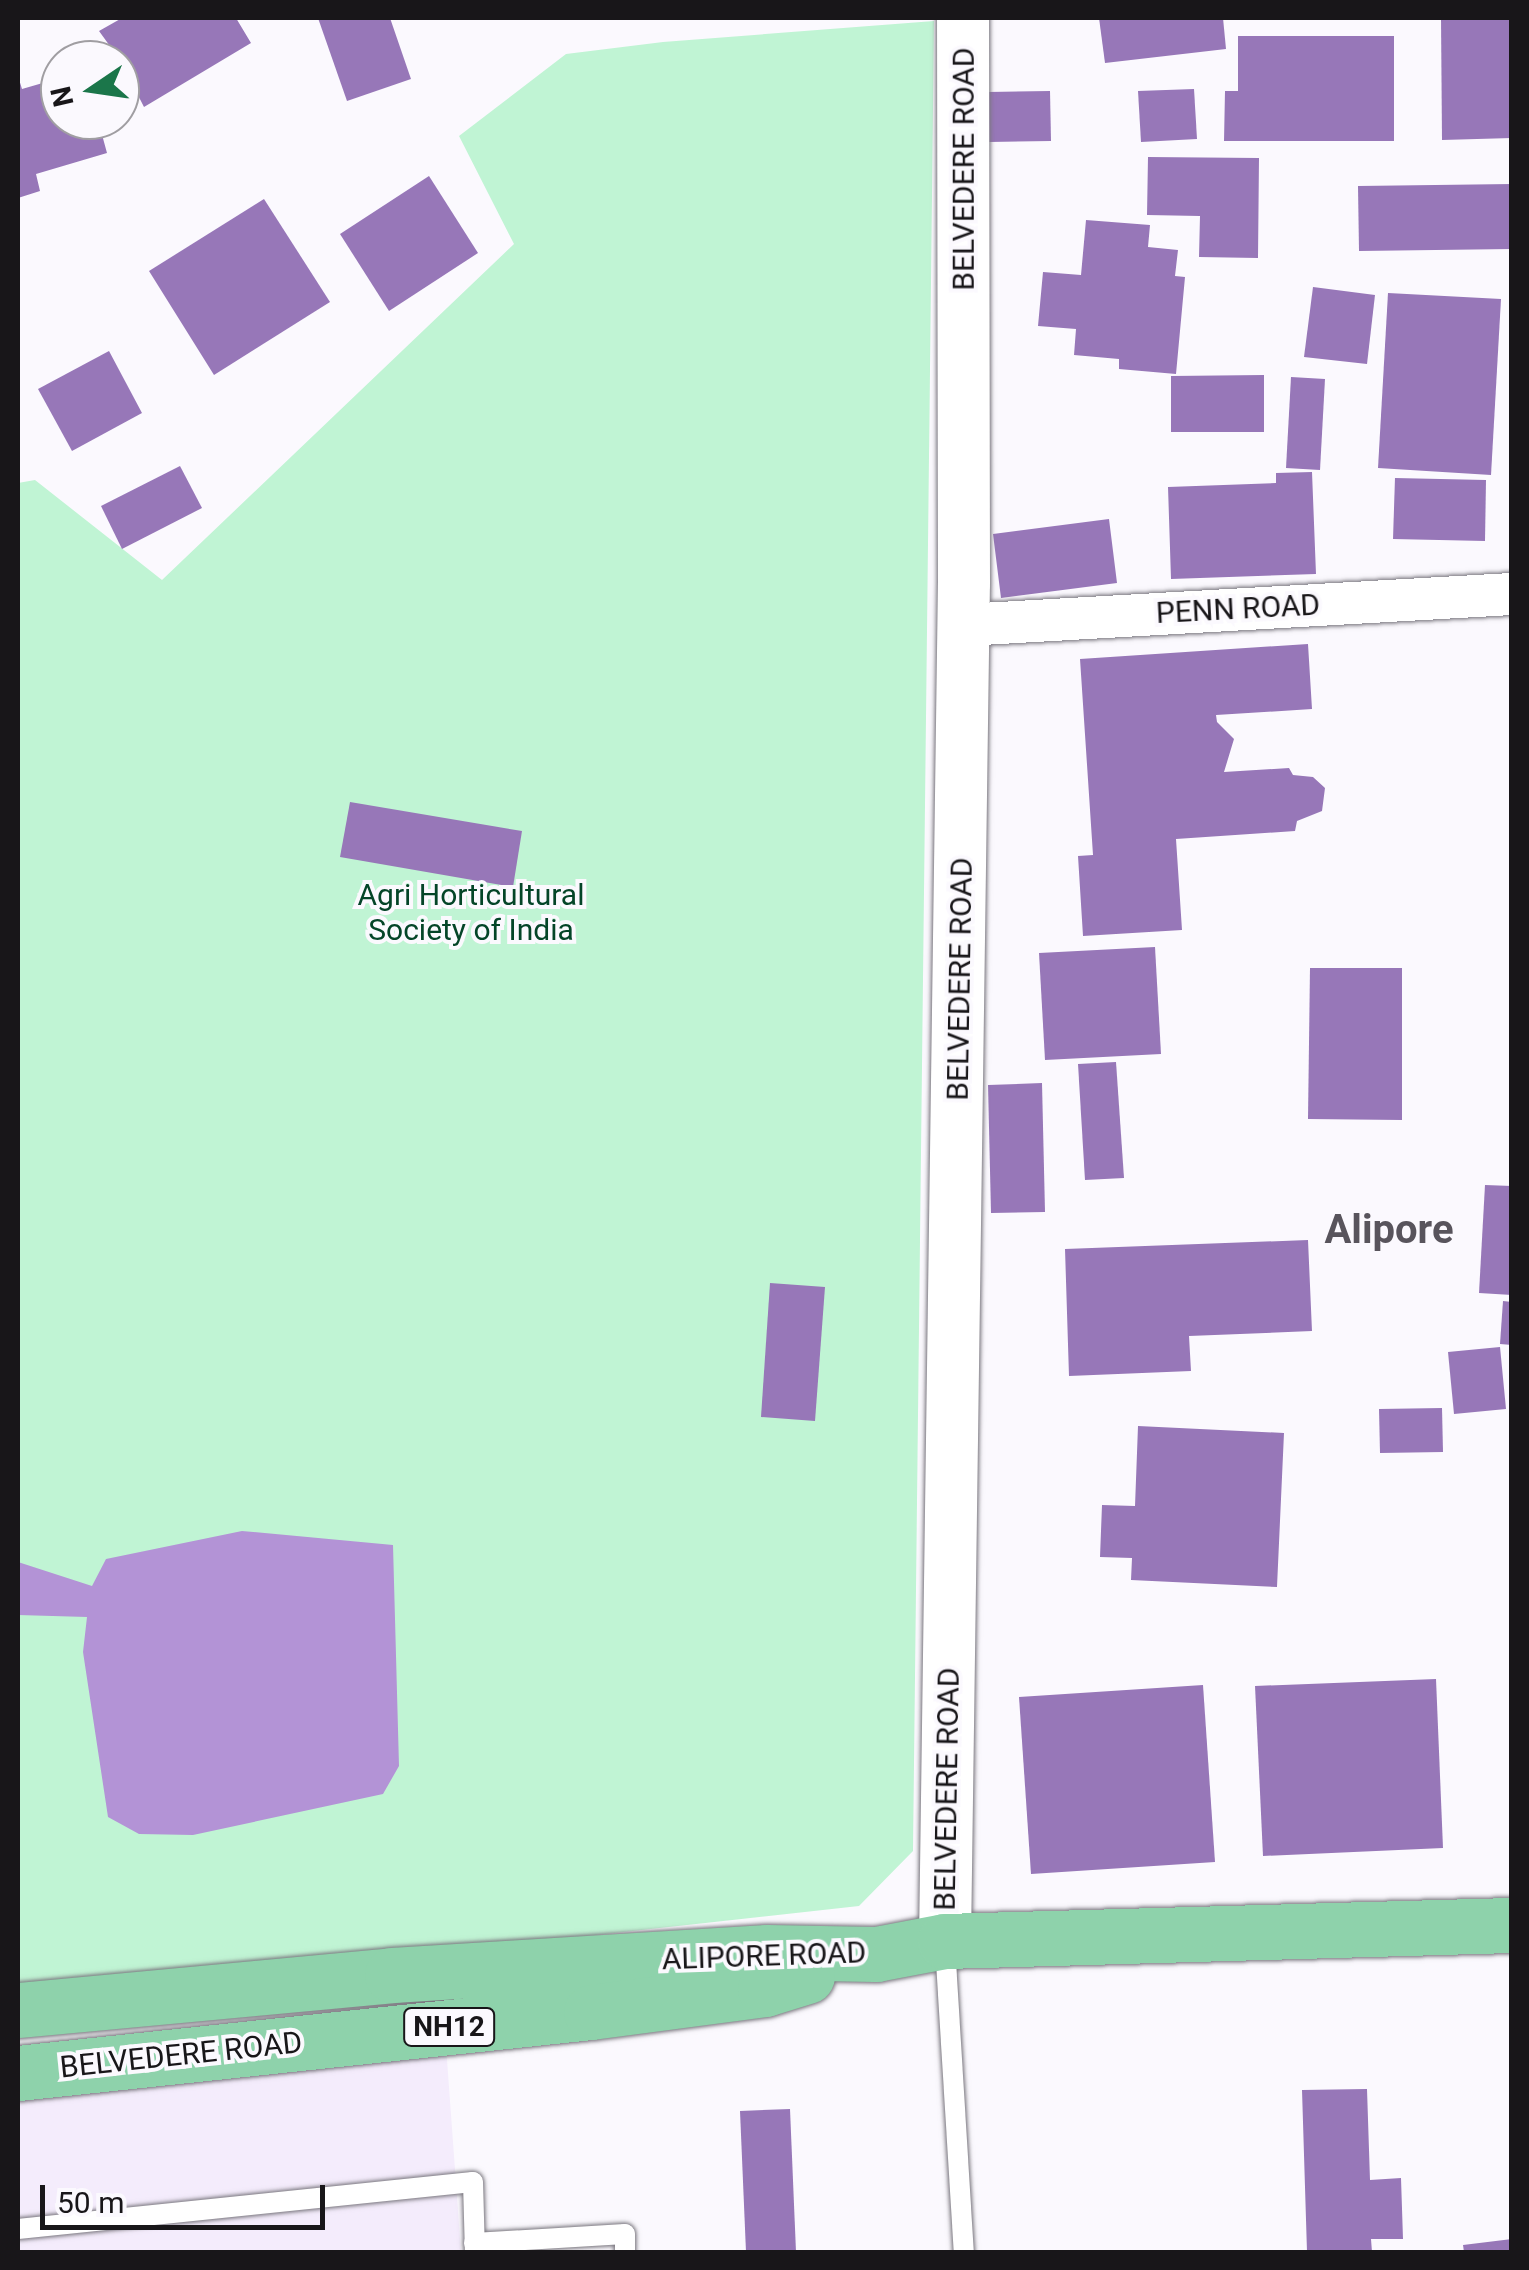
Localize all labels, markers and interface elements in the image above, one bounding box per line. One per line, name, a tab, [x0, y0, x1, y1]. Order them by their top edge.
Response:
north arrow	[40, 40, 140, 140]
street label: BELVEDERE ROAD	[946, 47, 982, 291]
text: N	[44, 83, 81, 110]
street label: PENN ROAD	[1155, 587, 1321, 631]
street label: BELVEDERE ROAD	[940, 857, 980, 1101]
park label: Agri Horticultural Society of India	[358, 877, 584, 948]
district label: Alipore	[1324, 1206, 1454, 1254]
street label: BELVEDERE ROAD	[927, 1667, 967, 1911]
street label: ALIPORE ROAD	[661, 1934, 867, 1978]
road number: NH12	[402, 2004, 496, 2050]
street label: BELVEDERE ROAD	[58, 2024, 304, 2086]
scale bar	[45, 2165, 330, 2227]
text: 50 m	[57, 2185, 124, 2220]

